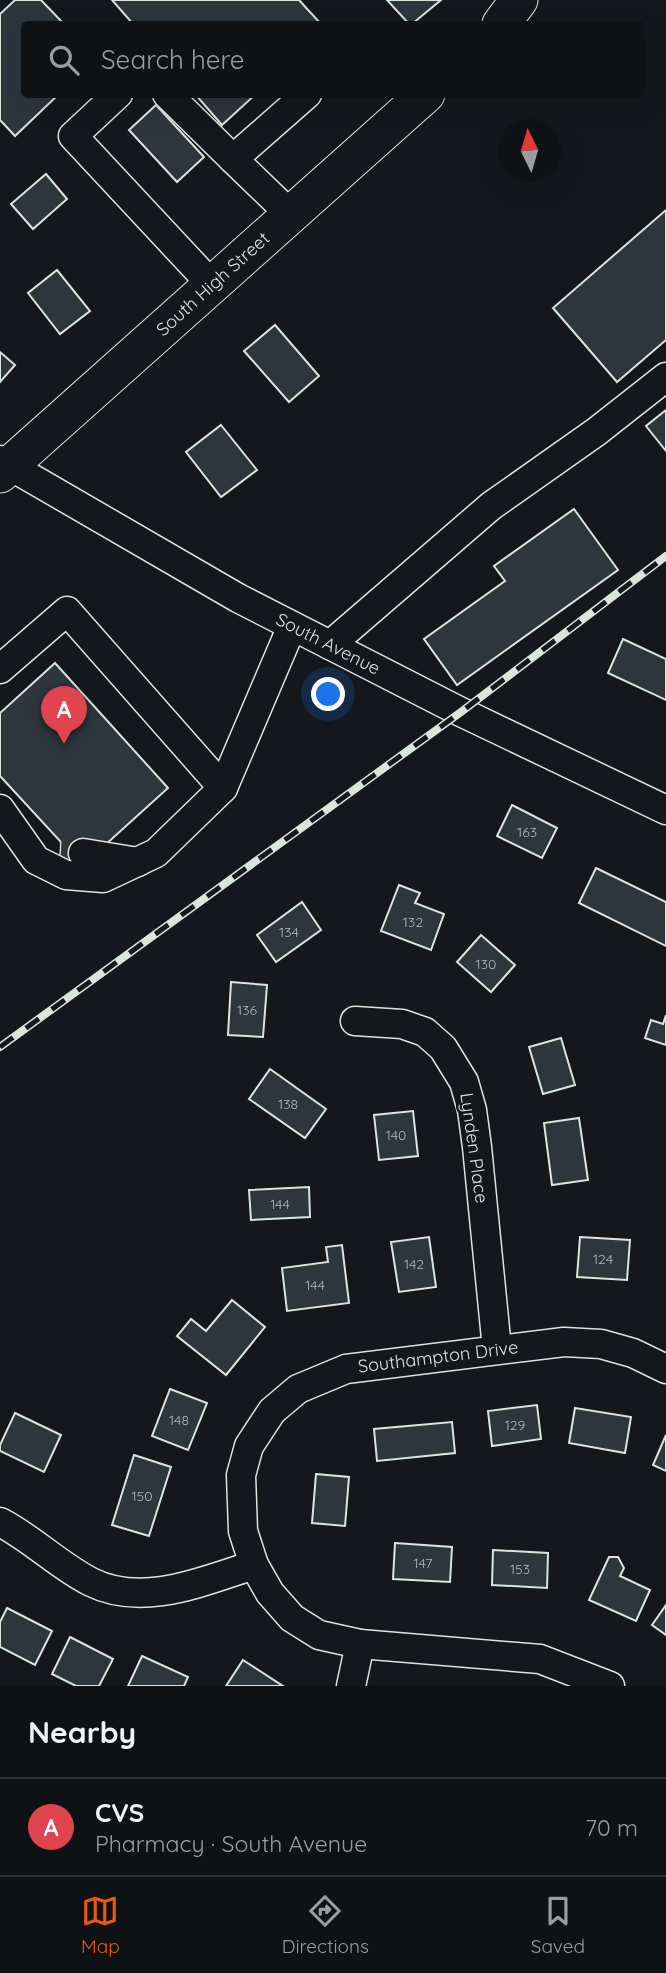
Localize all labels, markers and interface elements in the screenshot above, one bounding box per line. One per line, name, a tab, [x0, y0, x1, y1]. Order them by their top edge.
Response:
search box	[21, 21, 645, 98]
icon: search	[45, 41, 83, 79]
text: Search here	[101, 43, 245, 76]
north arrow	[498, 119, 561, 182]
street label: South High Street	[151, 227, 274, 341]
street label: South Avenue	[272, 607, 384, 680]
your location	[311, 677, 345, 711]
pin: A	[41, 686, 87, 744]
house number: 163	[517, 823, 537, 841]
house number: 132	[403, 913, 423, 931]
house number: 134	[279, 923, 299, 941]
house number: 130	[476, 955, 496, 973]
house number: 136	[237, 1001, 257, 1019]
street label: Lynden Place	[455, 1091, 494, 1205]
house number: 138	[278, 1095, 298, 1113]
house number: 140	[386, 1126, 406, 1144]
house number: 144	[270, 1195, 290, 1213]
house number: 124	[593, 1250, 613, 1268]
house number: 142	[404, 1255, 424, 1273]
house number: 144	[305, 1276, 325, 1294]
street label: Southampton Drive	[356, 1335, 519, 1378]
house number: 148	[169, 1411, 189, 1429]
house number: 129	[505, 1416, 526, 1434]
house number: 150	[131, 1487, 153, 1505]
house number: 147	[413, 1554, 433, 1572]
house number: 153	[510, 1560, 530, 1578]
text: Nearby	[28, 1713, 136, 1751]
text: CVS	[95, 1796, 144, 1829]
text: A	[44, 1813, 58, 1842]
text: 70 m	[585, 1813, 638, 1842]
text: Pharmacy · South Avenue	[95, 1829, 367, 1858]
tab: Map	[81, 1892, 120, 1958]
tab: Directions	[282, 1892, 369, 1958]
tab: Saved	[531, 1892, 585, 1958]

